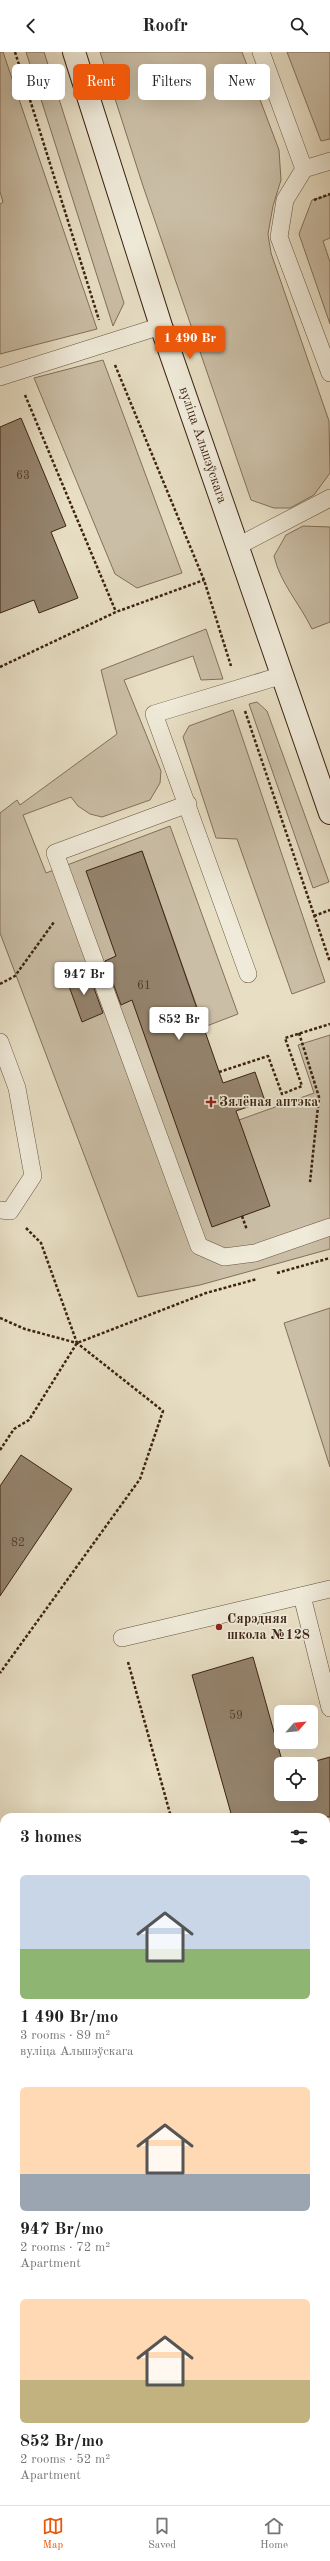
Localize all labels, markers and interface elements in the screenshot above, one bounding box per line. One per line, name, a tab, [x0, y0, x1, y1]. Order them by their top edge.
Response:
icon: back	[20, 15, 42, 37]
icon: search	[288, 15, 310, 37]
text: Roofr	[142, 17, 188, 35]
chip: Buy	[12, 64, 65, 100]
chip: Rent	[73, 64, 130, 100]
chip: Filters	[138, 64, 206, 100]
chip: New	[214, 64, 270, 100]
pin: 1 490 Br	[149, 326, 231, 360]
text: 1 490 Br	[164, 332, 216, 345]
street label: вуліца Альшэўскага	[176, 385, 230, 505]
house number: 63	[16, 470, 30, 482]
pin: 947 Br	[51, 962, 117, 996]
text: 947 Br	[63, 968, 105, 981]
house number: 61	[137, 980, 151, 992]
pin: 852 Br	[146, 1007, 212, 1041]
text: 852 Br	[158, 1013, 200, 1026]
place label: Зялёная аптэка	[219, 1095, 318, 1109]
marker: Зялёная аптэка	[206, 1097, 216, 1107]
house number: 82	[11, 1537, 25, 1549]
place label: Сярэдняя школа №128	[227, 1612, 310, 1642]
marker: Сярэдняя школа №128	[214, 1622, 224, 1632]
north arrow	[274, 1705, 318, 1749]
map controls	[274, 1705, 318, 1801]
house number: 59	[229, 1709, 243, 1722]
button: locate	[274, 1757, 318, 1801]
icon: filters	[288, 1826, 310, 1848]
text: 3 homes	[20, 1829, 82, 1846]
icon: home	[129, 1901, 201, 1973]
text: 1 490 Br/mo	[20, 2009, 118, 2026]
text: 3 rooms · 89 m²	[20, 2029, 110, 2042]
text: вуліца Альшэўскага	[20, 2045, 134, 2058]
icon: home	[129, 2113, 201, 2185]
text: 947 Br/mo	[20, 2221, 104, 2238]
text: 2 rooms · 72 m²	[20, 2241, 110, 2254]
text: Apartment	[20, 2257, 81, 2270]
icon: home	[129, 2325, 201, 2397]
text: 852 Br/mo	[20, 2433, 104, 2450]
text: 2 rooms · 52 m²	[20, 2453, 110, 2466]
text: Apartment	[20, 2469, 81, 2482]
tab: Map	[42, 2515, 64, 2553]
tab: Saved	[148, 2515, 176, 2553]
tab: Home	[260, 2515, 288, 2553]

